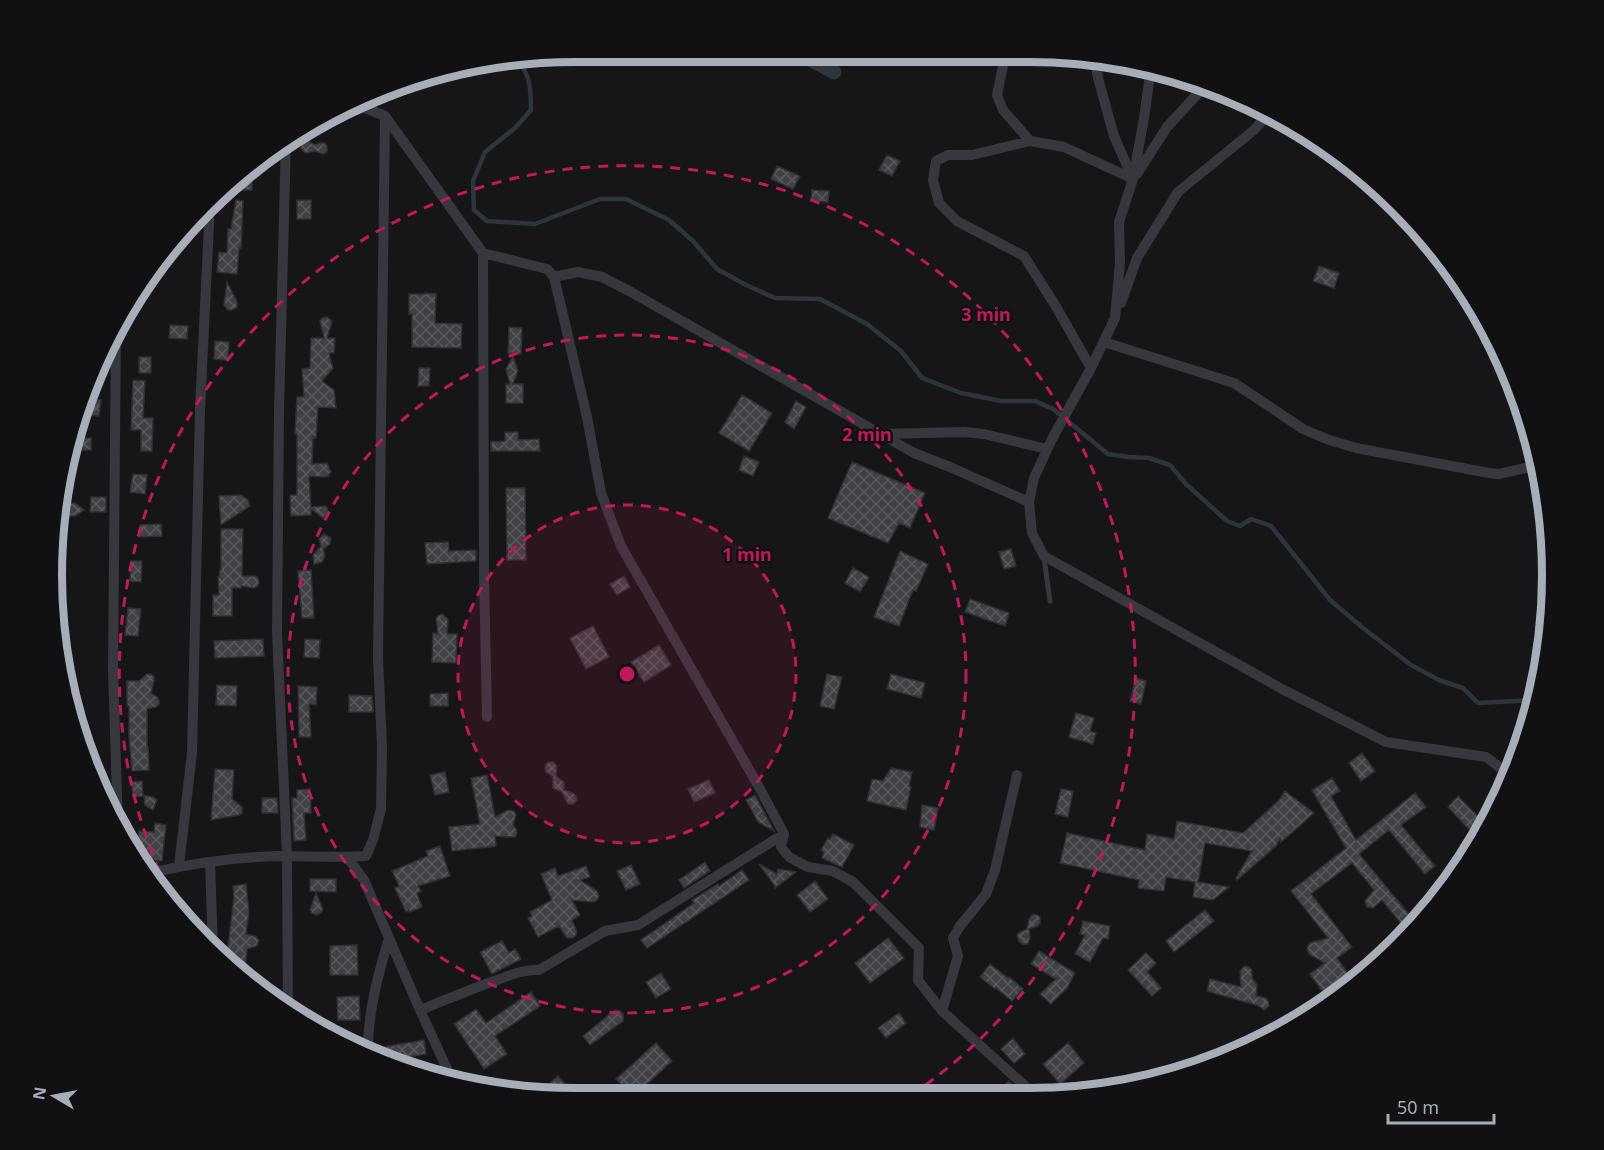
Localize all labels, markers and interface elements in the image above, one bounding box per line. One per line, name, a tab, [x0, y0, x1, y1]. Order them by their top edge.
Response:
text: 3 min	[961, 302, 1011, 326]
text: 2 min	[842, 422, 892, 446]
text: 1 min	[722, 542, 772, 566]
centre of rings	[617, 664, 637, 684]
north arrow	[24, 1066, 84, 1126]
text: N	[27, 1085, 51, 1102]
scale bar	[1388, 1087, 1494, 1125]
text: 50 m	[1397, 1095, 1439, 1119]

